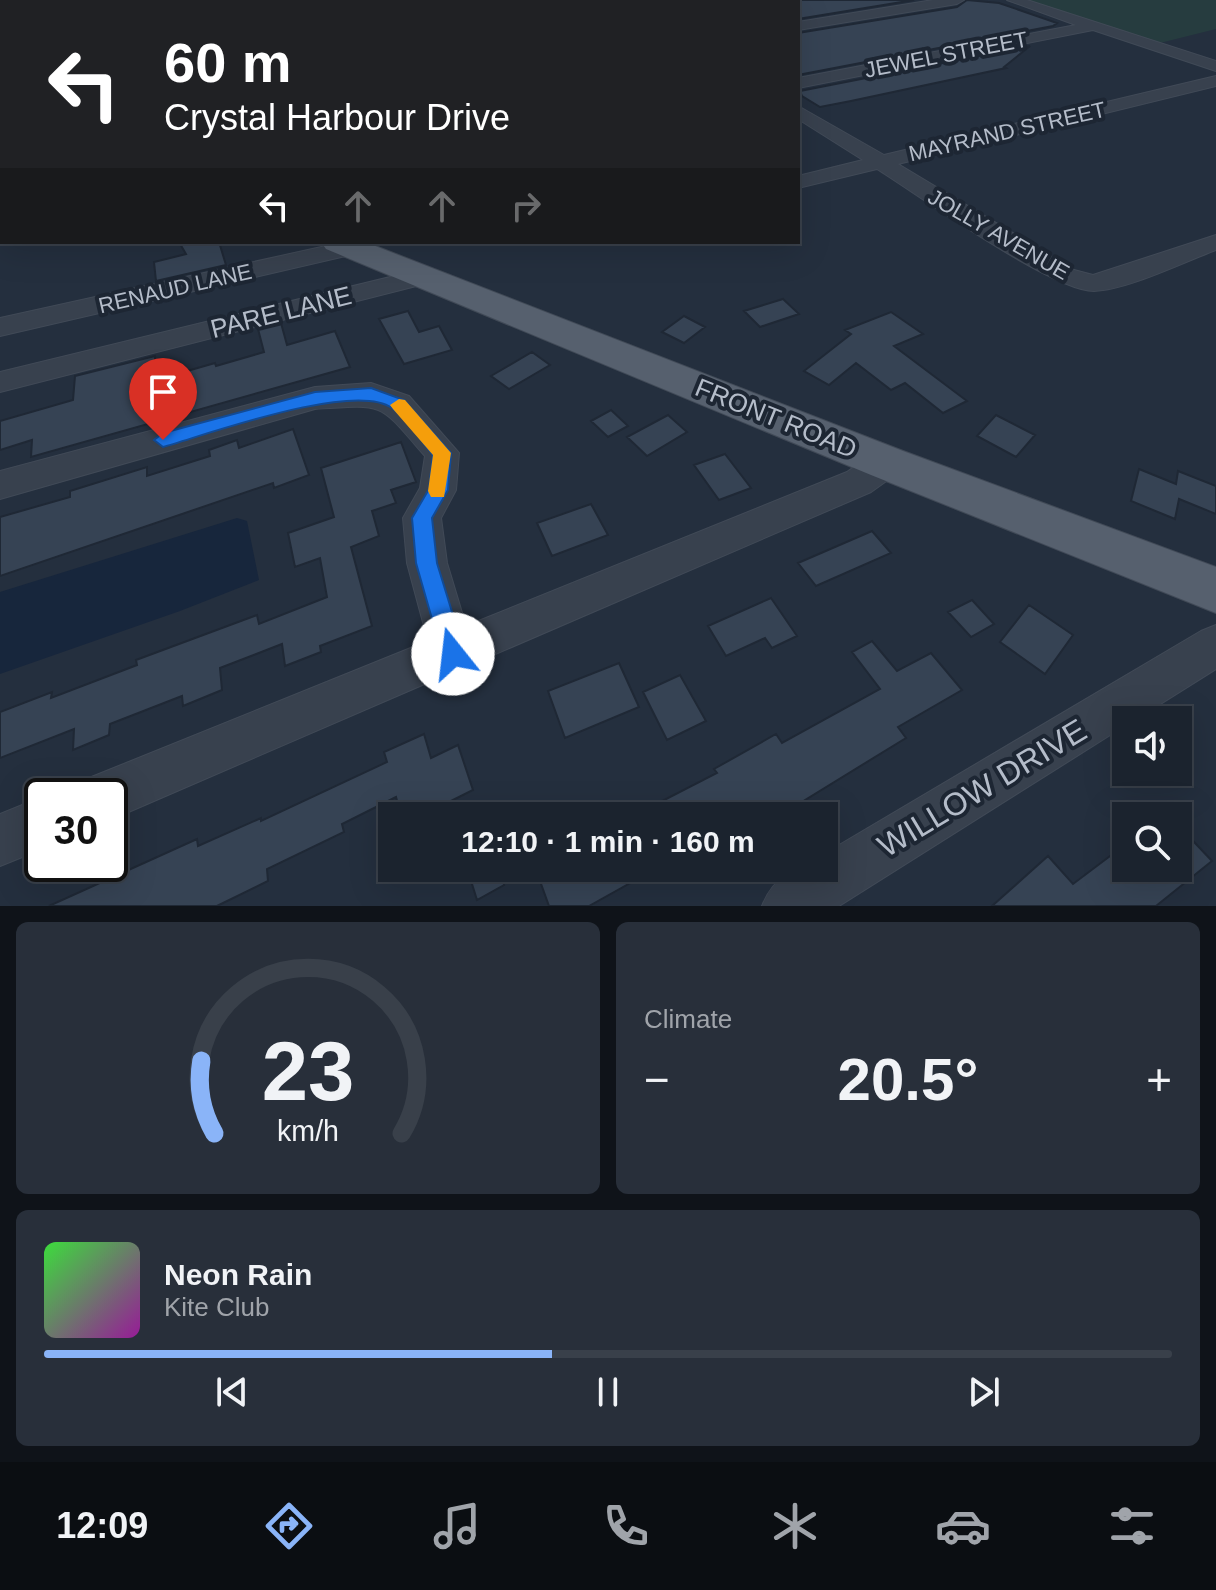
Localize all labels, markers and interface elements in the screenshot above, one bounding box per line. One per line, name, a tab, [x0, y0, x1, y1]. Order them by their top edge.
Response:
street label: JEWEL STREET	[863, 26, 1030, 83]
text: 60 m	[164, 31, 292, 94]
icon: left	[32, 32, 136, 136]
text: Crystal Harbour Drive	[164, 97, 510, 138]
street label: MAYRAND STREET	[906, 97, 1108, 166]
icon: left	[252, 184, 296, 228]
icon: ahead	[336, 184, 380, 228]
icon: ahead	[420, 184, 464, 228]
icon: right	[504, 184, 548, 228]
street label: JOLLY AVENUE	[924, 184, 1074, 285]
street label: RENAUD LANE	[96, 259, 254, 318]
street label: PARE LANE	[208, 280, 354, 344]
pin	[129, 358, 197, 440]
icon: arrive	[141, 370, 185, 414]
street label: FRONT ROAD	[691, 372, 861, 464]
position arrow	[411, 612, 495, 696]
map controls	[1112, 706, 1192, 882]
button: sound	[1112, 706, 1192, 786]
street label: WILLOW DRIVE	[871, 712, 1093, 864]
speed limit sign: 30	[24, 778, 128, 882]
button: search	[1112, 802, 1192, 882]
text: 12:10 · 1 min · 160 m	[461, 825, 755, 858]
text: Climate	[644, 1004, 732, 1034]
text: 23	[262, 1025, 354, 1118]
text: 20.5°	[838, 1046, 978, 1113]
text: −	[644, 1055, 670, 1104]
text: +	[1146, 1055, 1172, 1104]
text: km/h	[277, 1115, 339, 1147]
text: Neon Rain	[164, 1258, 312, 1291]
text: Kite Club	[164, 1292, 270, 1322]
icon: previous	[210, 1370, 254, 1414]
icon: pause	[586, 1370, 630, 1414]
icon: next	[962, 1370, 1006, 1414]
icon: directions	[261, 1498, 317, 1554]
icon: music	[429, 1498, 485, 1554]
icon: phone	[598, 1498, 654, 1554]
icon: climate	[767, 1498, 823, 1554]
icon: car	[935, 1498, 991, 1554]
icon: filters	[1104, 1498, 1160, 1554]
text: 12:09	[56, 1505, 148, 1546]

